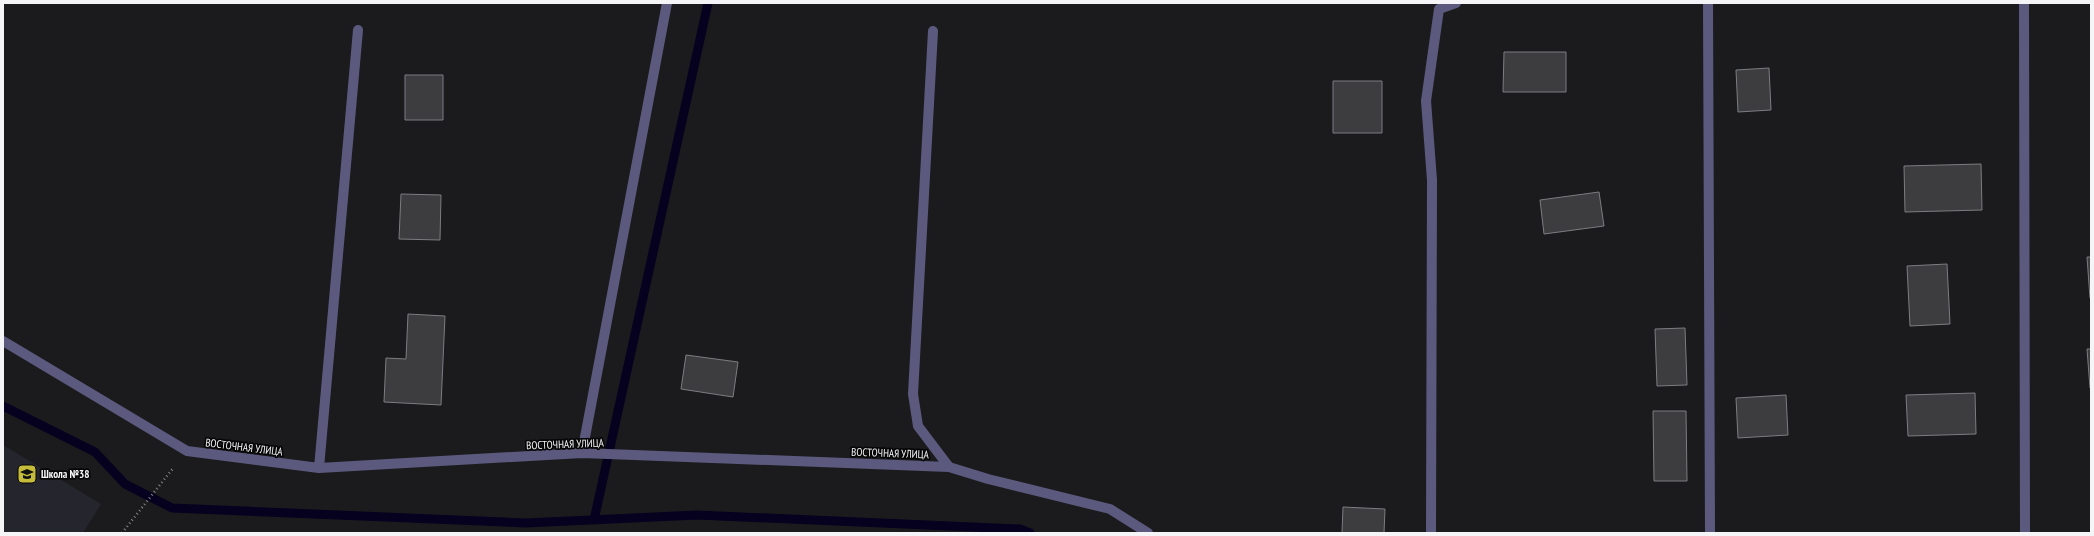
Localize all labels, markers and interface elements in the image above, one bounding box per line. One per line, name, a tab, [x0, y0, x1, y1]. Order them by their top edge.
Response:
street label: ВОСТОЧНАЯ УЛИЦА	[205, 435, 284, 459]
street label: ВОСТОЧНАЯ УЛИЦА	[526, 436, 605, 452]
street label: ВОСТОЧНАЯ УЛИЦА	[851, 445, 930, 461]
school or university icon: Школа №38	[16, 463, 38, 485]
place label: Школа №38	[41, 467, 90, 481]

